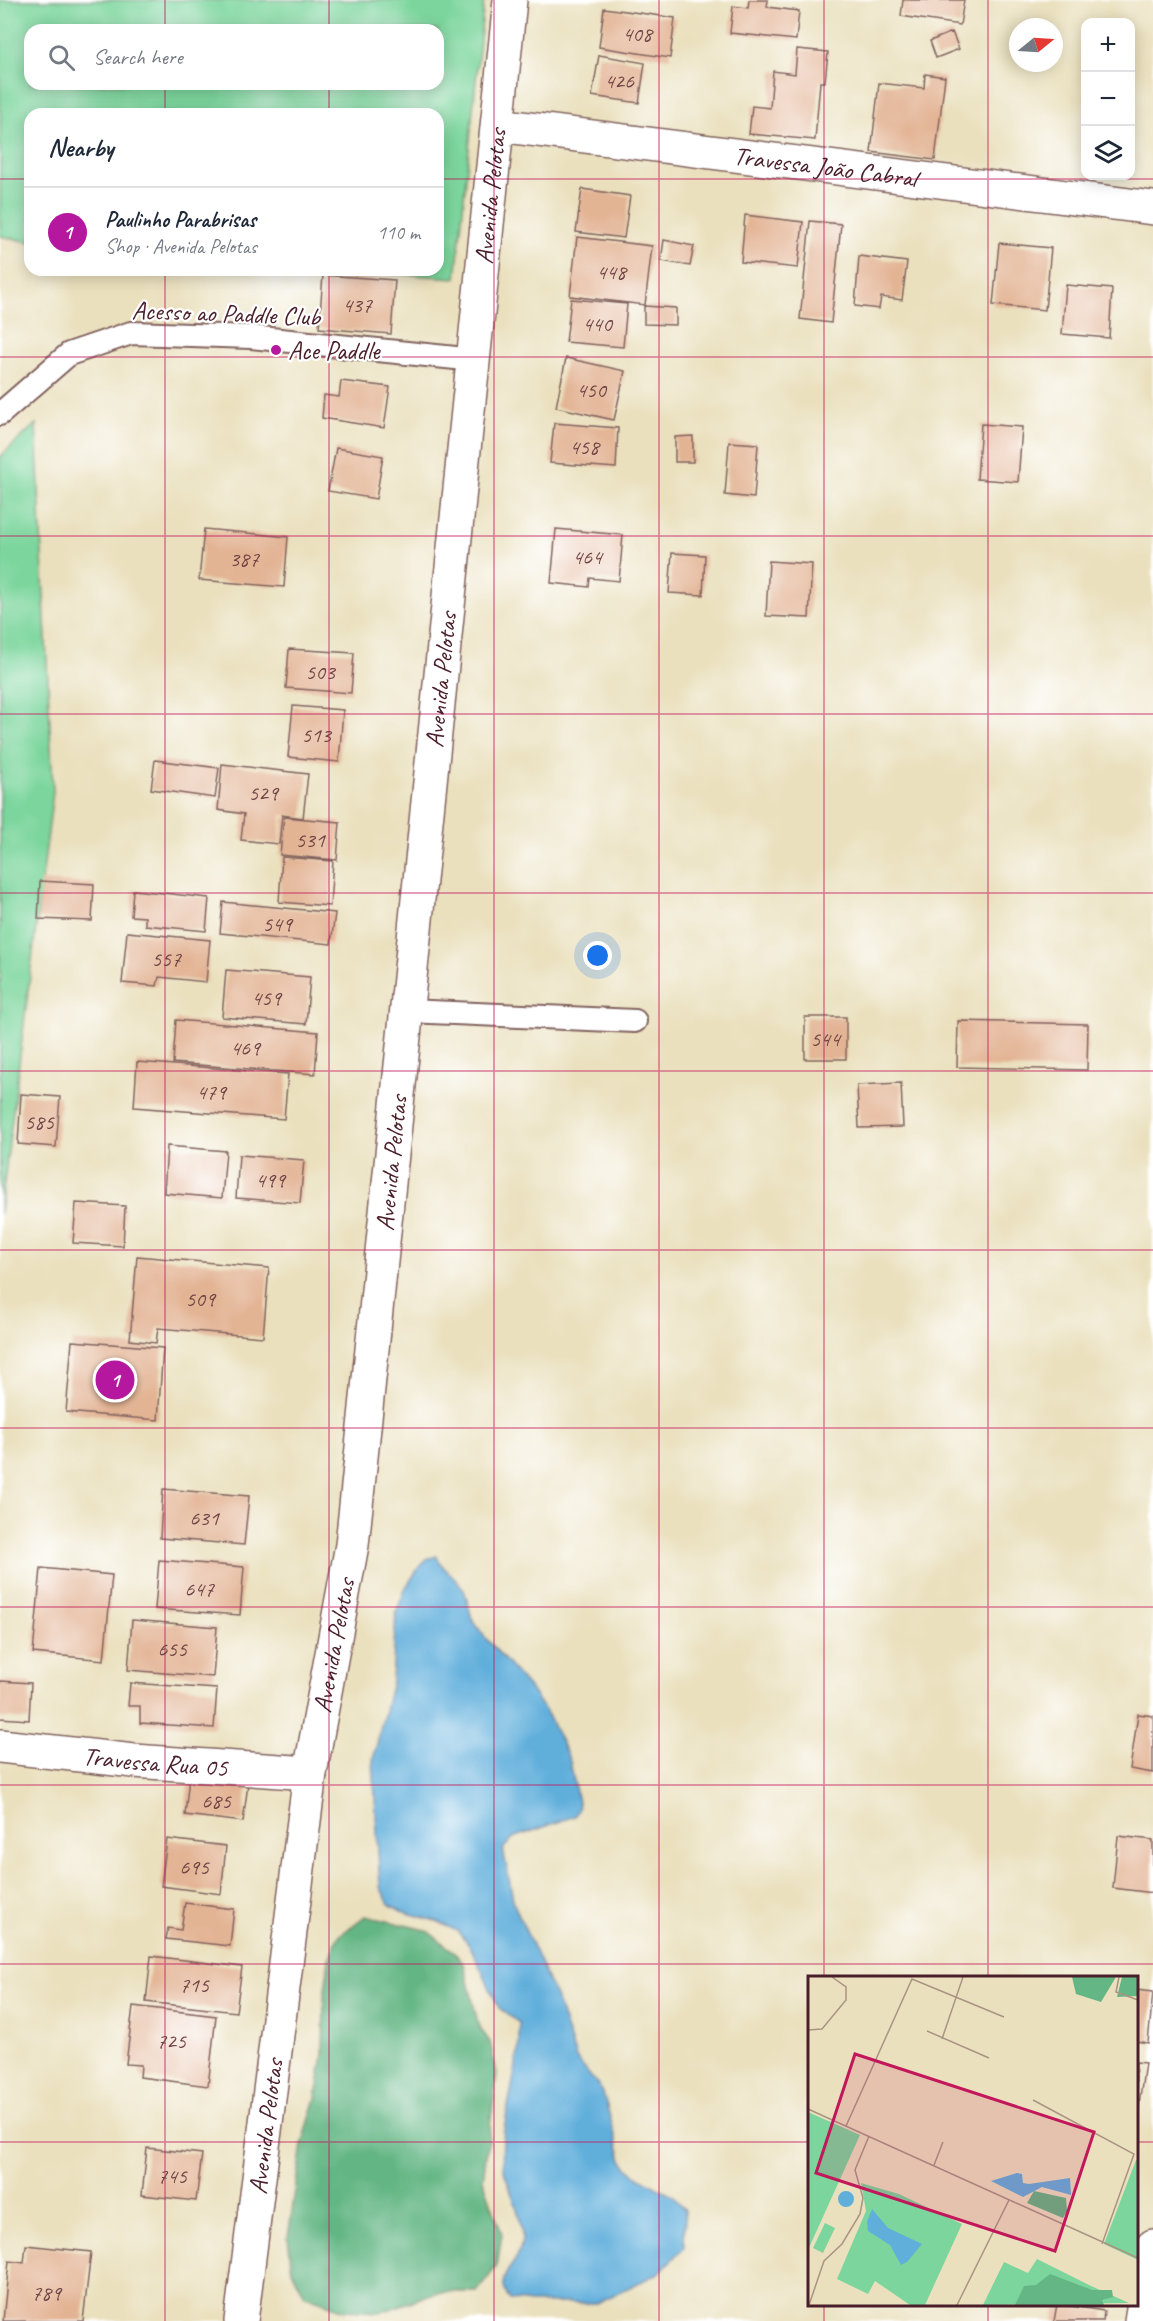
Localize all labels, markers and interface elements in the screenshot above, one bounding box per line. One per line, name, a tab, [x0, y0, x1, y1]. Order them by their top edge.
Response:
north arrow	[1009, 18, 1063, 72]
map controls	[1081, 18, 1135, 180]
button: +	[1081, 18, 1135, 72]
house number: 408	[622, 20, 654, 48]
search box	[24, 24, 444, 90]
icon: search	[45, 41, 78, 74]
text: Search here	[93, 43, 183, 71]
house number: 426	[604, 67, 635, 95]
button: −	[1081, 72, 1135, 126]
street label: Avenida Pelotas	[467, 125, 514, 265]
button: layers	[1081, 126, 1135, 180]
text: Nearby	[48, 131, 113, 164]
street label: Travessa João Cabral	[732, 139, 923, 196]
text: Paulinho Parabrisas	[105, 206, 256, 234]
text: 1	[63, 220, 72, 245]
text: 110 m	[377, 220, 420, 245]
text: Shop · Avenida Pelotas	[105, 234, 257, 259]
house number: 448	[596, 258, 628, 286]
house number: 437	[342, 291, 373, 319]
street label: Acesso ao Paddle Club	[131, 294, 322, 333]
house number: 440	[582, 310, 614, 338]
place label: Ace Paddle	[288, 334, 381, 367]
marker: Ace Paddle	[269, 343, 283, 357]
house number: 450	[576, 376, 608, 404]
house number: 458	[569, 433, 601, 461]
house number: 464	[572, 543, 604, 571]
house number: 387	[229, 545, 260, 573]
street label: Avenida Pelotas	[418, 608, 465, 749]
house number: 503	[305, 658, 337, 686]
house number: 513	[301, 721, 333, 749]
house number: 529	[248, 779, 280, 807]
house number: 531	[295, 826, 326, 854]
house number: 549	[262, 910, 294, 938]
your location	[583, 941, 612, 970]
house number: 557	[151, 945, 182, 973]
house number: 459	[251, 984, 283, 1012]
house number: 544	[810, 1025, 842, 1053]
house number: 469	[230, 1034, 262, 1062]
house number: 479	[196, 1078, 228, 1106]
street label: Avenida Pelotas	[368, 1092, 415, 1232]
house number: 585	[24, 1108, 55, 1136]
house number: 499	[255, 1166, 287, 1194]
house number: 509	[185, 1285, 217, 1313]
pin: 1	[96, 1358, 134, 1402]
house number: 631	[189, 1504, 220, 1532]
street label: Avenida Pelotas	[305, 1574, 363, 1715]
house number: 647	[184, 1575, 215, 1603]
house number: 655	[157, 1635, 188, 1663]
street label: Travessa Rua 05	[81, 1739, 230, 1784]
house number: 685	[201, 1787, 232, 1815]
house number: 695	[179, 1853, 210, 1881]
house number: 715	[179, 1971, 210, 1999]
inset map	[808, 1976, 1138, 2306]
house number: 725	[156, 2027, 187, 2055]
street label: Avenida Pelotas	[241, 2055, 291, 2196]
house number: 745	[157, 2162, 188, 2190]
house number: 789	[31, 2279, 63, 2307]

